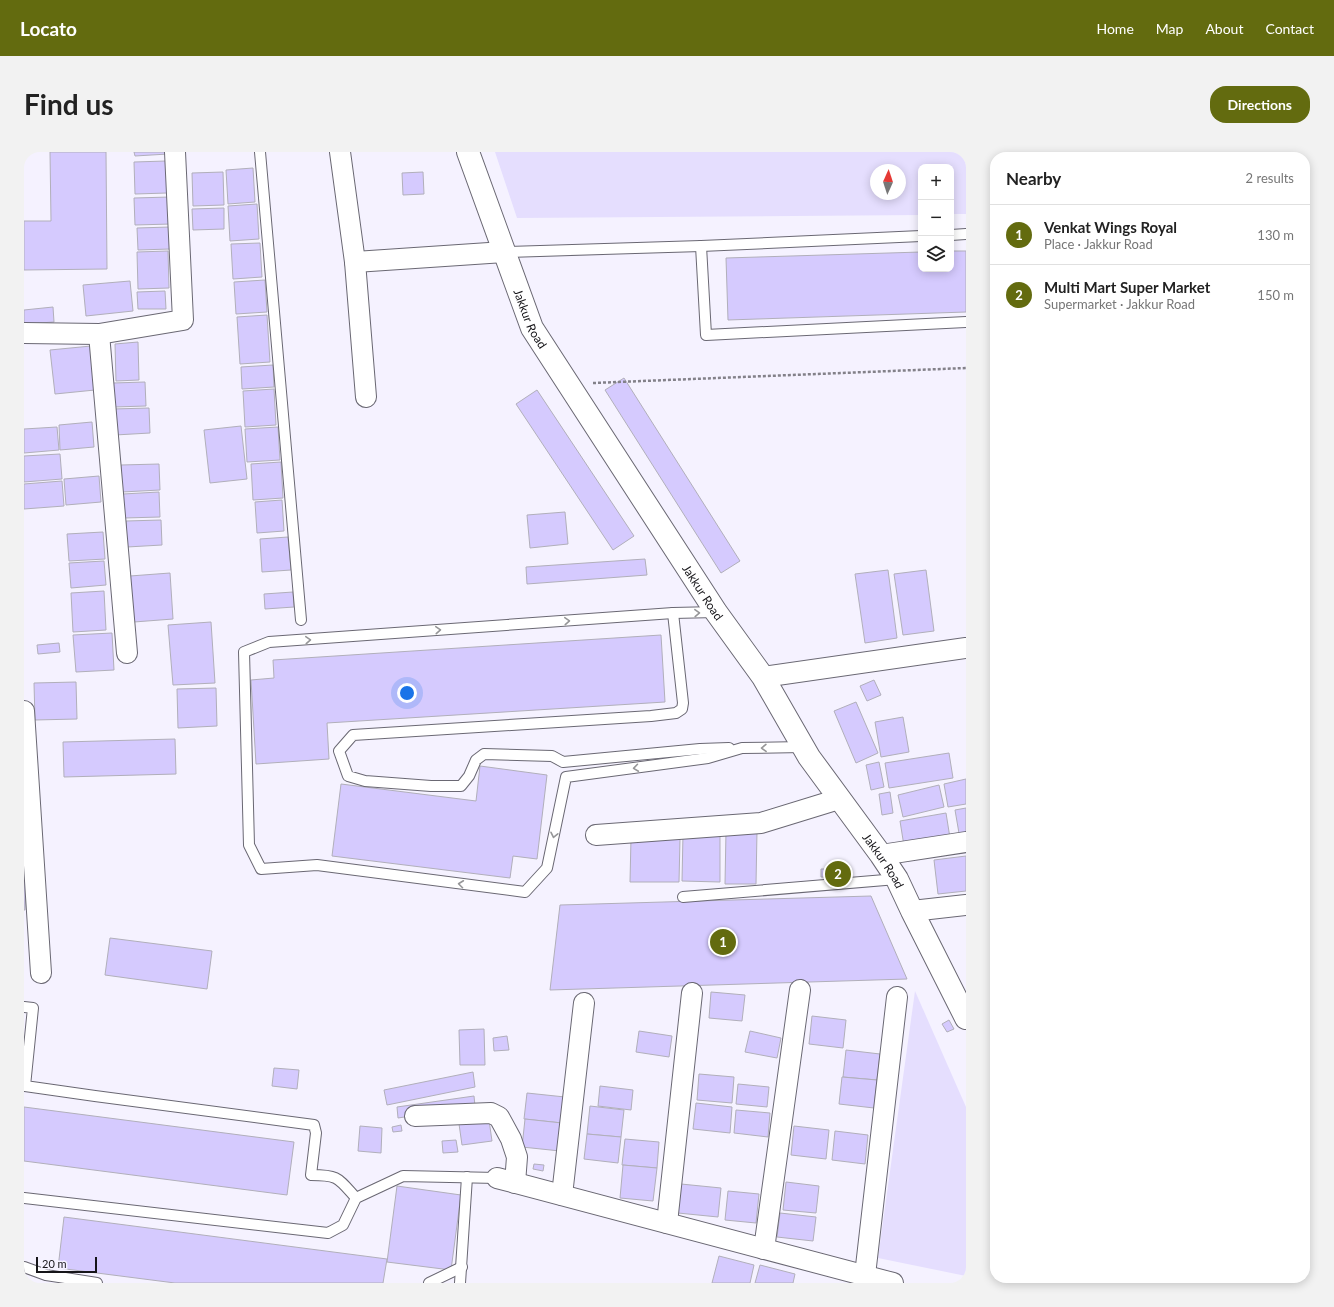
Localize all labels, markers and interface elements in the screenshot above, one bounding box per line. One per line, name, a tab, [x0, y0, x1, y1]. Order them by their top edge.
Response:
text: Locato	[20, 17, 77, 40]
text: Home	[1096, 20, 1134, 37]
text: Map	[1156, 20, 1183, 37]
text: About	[1205, 20, 1243, 37]
text: Contact	[1265, 20, 1314, 37]
button: Directions	[1210, 86, 1310, 123]
text: Find us	[24, 87, 114, 121]
north arrow	[870, 164, 906, 200]
map controls	[918, 164, 954, 272]
button: +	[918, 164, 954, 200]
text: Nearby	[1006, 168, 1061, 189]
text: 2 results	[1246, 170, 1294, 186]
button: −	[918, 200, 954, 236]
text: Venkat Wings Royal	[1044, 218, 1177, 236]
text: 1	[1015, 227, 1023, 243]
text: 130 m	[1257, 227, 1294, 243]
button: layers	[918, 236, 954, 272]
text: Place · Jakkur Road	[1044, 236, 1153, 252]
text: Multi Mart Super Market	[1044, 278, 1210, 296]
street label: Jakkur Road	[511, 287, 551, 351]
text: 2	[1015, 287, 1023, 303]
text: 150 m	[1257, 287, 1294, 303]
text: Supermarket · Jakkur Road	[1044, 296, 1195, 312]
street label: Jakkur Road	[680, 561, 727, 623]
one-way arrow	[694, 609, 700, 617]
one-way arrow	[564, 616, 571, 625]
one-way arrow	[435, 626, 441, 635]
one-way arrow	[305, 635, 311, 644]
your location	[397, 683, 417, 703]
one-way arrow	[761, 744, 767, 752]
one-way arrow	[633, 763, 639, 772]
street label: Jakkur Road	[860, 830, 908, 890]
one-way arrow	[551, 832, 559, 839]
pin: 2	[825, 859, 851, 889]
one-way arrow	[458, 880, 464, 889]
pin: 1	[710, 927, 736, 957]
scale bar	[36, 1255, 97, 1274]
text: 20 m	[42, 1257, 67, 1270]

